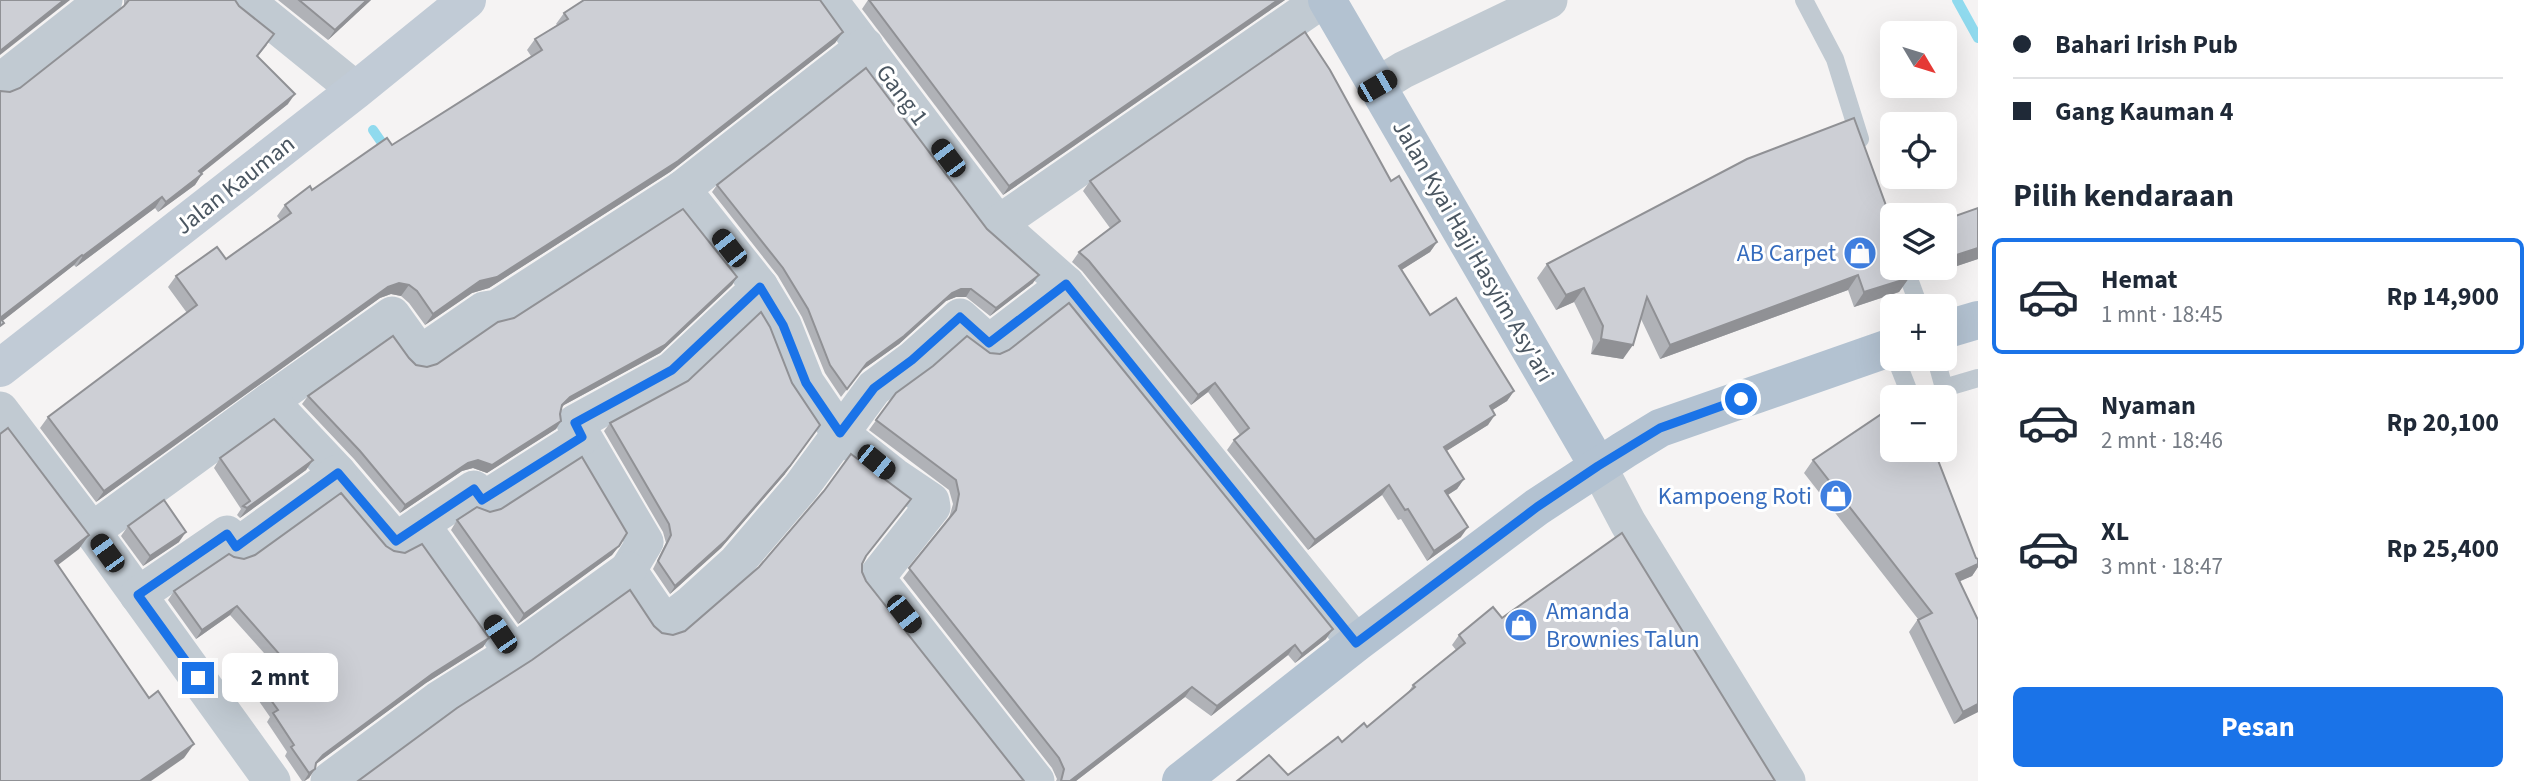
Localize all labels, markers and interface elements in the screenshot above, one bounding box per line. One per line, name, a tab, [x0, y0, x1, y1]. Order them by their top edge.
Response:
north arrow	[1880, 21, 1956, 98]
map controls	[1880, 21, 1957, 462]
text: Bahari Irish Pub	[2055, 26, 2238, 63]
street label: Gang 1	[867, 57, 937, 133]
car	[1354, 66, 1401, 106]
text: Gang Kauman 4	[2055, 93, 2233, 130]
button: locate	[1880, 112, 1957, 189]
street label: Jalan Kyai Haji Hasyim Asy'ari	[1383, 113, 1563, 389]
street label: Jalan Kauman	[168, 127, 302, 243]
car	[927, 135, 970, 181]
text: Pilih kendaraan	[2013, 173, 2234, 219]
button: layers	[1880, 203, 1957, 280]
car	[708, 225, 751, 271]
shop icon: AB Carpet	[1841, 234, 1879, 272]
place label: AB Carpet	[1737, 236, 1836, 271]
text: Hemat	[2101, 261, 2177, 298]
icon: car	[2017, 265, 2080, 328]
text: Rp 14,900	[2387, 278, 2499, 315]
button: +	[1880, 294, 1957, 371]
text: 1 mnt · 18:45	[2101, 298, 2223, 331]
route start	[1725, 383, 1757, 415]
button: −	[1880, 385, 1957, 462]
text: Nyaman	[2101, 387, 2196, 424]
icon: car	[2017, 391, 2080, 454]
text: Rp 20,100	[2387, 404, 2499, 441]
text: 2 mnt · 18:46	[2101, 424, 2223, 457]
car	[854, 441, 899, 483]
shop icon: Kampoeng Roti	[1817, 477, 1855, 515]
place label: Kampoeng Roti	[1658, 479, 1812, 514]
text: XL	[2101, 513, 2129, 550]
icon: car	[2017, 517, 2080, 580]
car	[87, 530, 128, 576]
text: Rp 25,400	[2387, 530, 2499, 567]
text: 3 mnt · 18:47	[2101, 550, 2223, 583]
car	[883, 591, 926, 637]
place label: Amanda Brownies Talun	[1546, 594, 1700, 657]
shop icon: Amanda Brownies Talun	[1502, 606, 1540, 644]
car	[480, 611, 521, 657]
callout: 2 mnt	[222, 654, 338, 702]
text: 2 mnt	[251, 661, 309, 694]
route end	[182, 662, 214, 694]
button: Pesan	[2013, 687, 2503, 767]

